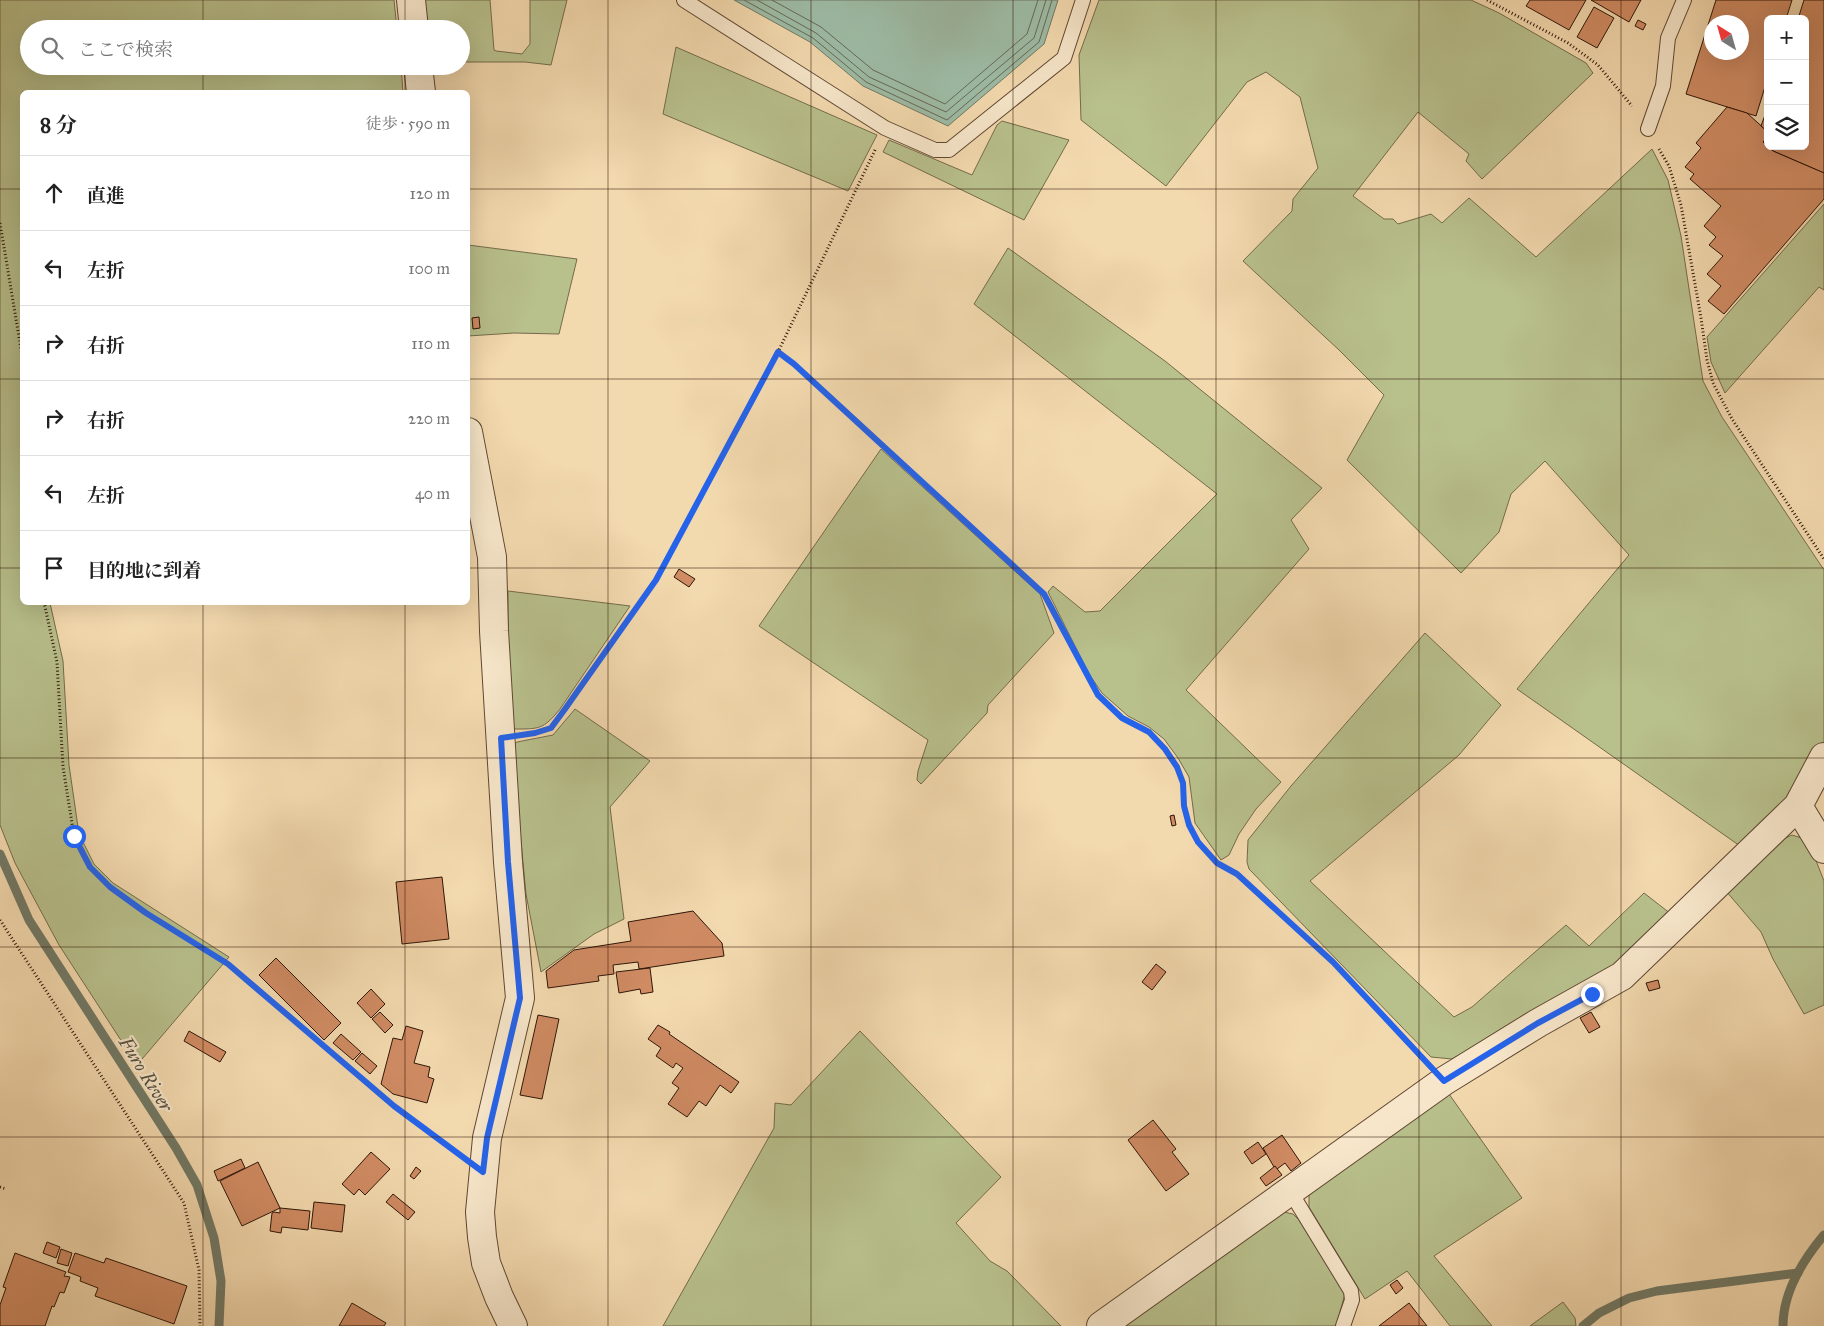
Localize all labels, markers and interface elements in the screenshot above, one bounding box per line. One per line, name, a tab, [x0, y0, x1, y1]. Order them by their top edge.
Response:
north arrow	[1704, 15, 1749, 60]
map controls	[1764, 15, 1809, 150]
button: +	[1764, 15, 1809, 60]
search box	[20, 20, 470, 75]
icon: search	[38, 34, 66, 62]
text: ここで検索	[78, 38, 173, 61]
button: −	[1764, 60, 1809, 105]
button: layers	[1764, 105, 1809, 150]
text: 8 分	[40, 112, 77, 138]
text: 徒歩 · 590 m	[365, 114, 450, 133]
icon: ahead	[40, 179, 68, 207]
text: 直進	[87, 184, 125, 207]
text: 120 m	[410, 184, 450, 203]
icon: left	[40, 254, 68, 282]
text: 左折	[87, 259, 125, 282]
text: 100 m	[408, 259, 450, 278]
icon: right	[40, 329, 68, 357]
text: 右折	[87, 334, 125, 357]
text: 110 m	[411, 334, 450, 353]
icon: right	[40, 404, 68, 432]
text: 右折	[87, 409, 125, 432]
text: 220 m	[408, 409, 450, 428]
icon: left	[40, 479, 68, 507]
text: 左折	[87, 484, 125, 507]
text: 40 m	[415, 484, 450, 503]
icon: arrive	[40, 554, 68, 582]
text: 目的地に到着	[87, 559, 201, 582]
route start	[63, 825, 86, 848]
route end	[1581, 983, 1604, 1006]
water label: Furo River	[113, 1031, 179, 1117]

